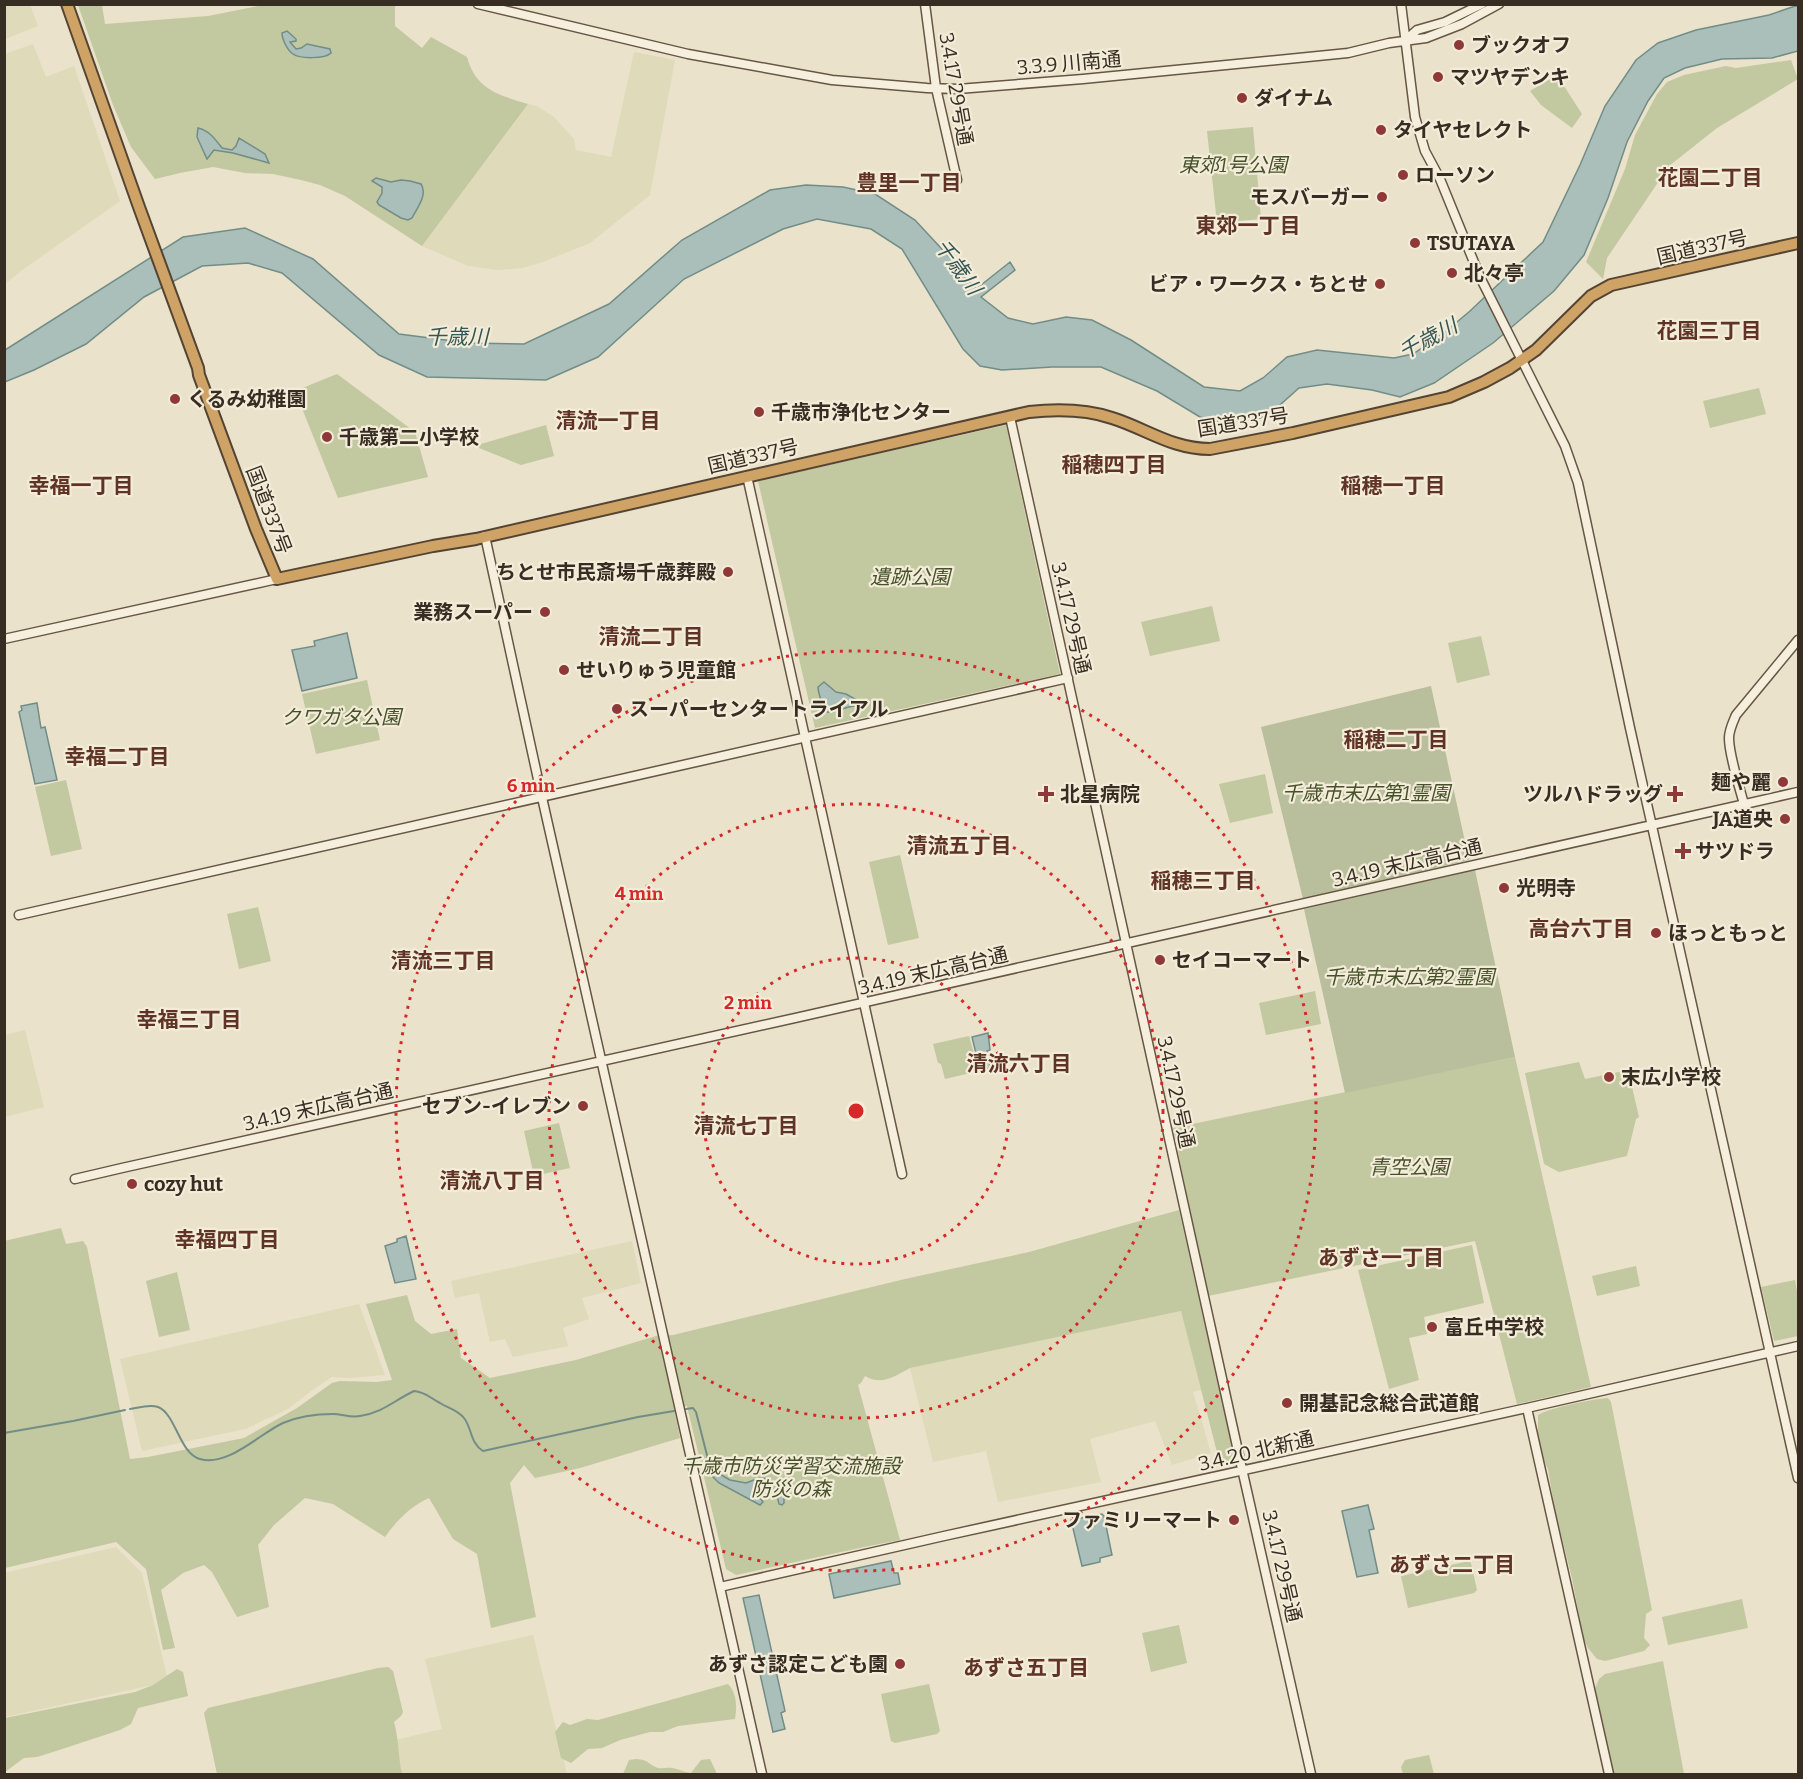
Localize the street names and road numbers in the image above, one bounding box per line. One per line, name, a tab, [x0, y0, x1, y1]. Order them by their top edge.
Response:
street label: 3.4.17 29号通	[934, 31, 978, 147]
street label: 3.3.9 川南通	[1016, 46, 1122, 80]
street label: 国道337号	[1654, 225, 1750, 269]
street label: 国道337号	[1195, 403, 1291, 441]
street label: 国道337号	[705, 434, 801, 478]
street label: 国道337号	[241, 463, 297, 557]
street label: 3.4.17 29号通	[1046, 560, 1096, 676]
street label: 3.4.19 末広高台通	[1330, 834, 1484, 892]
street label: 3.4.19 末広高台通	[856, 942, 1010, 1000]
street label: 3.4.17 29号通	[1152, 1034, 1200, 1150]
street label: 3.4.19 末広高台通	[241, 1078, 395, 1136]
street label: 3.4.20 北新通	[1196, 1426, 1316, 1476]
street label: 3.4.17 29号通	[1257, 1508, 1307, 1624]

